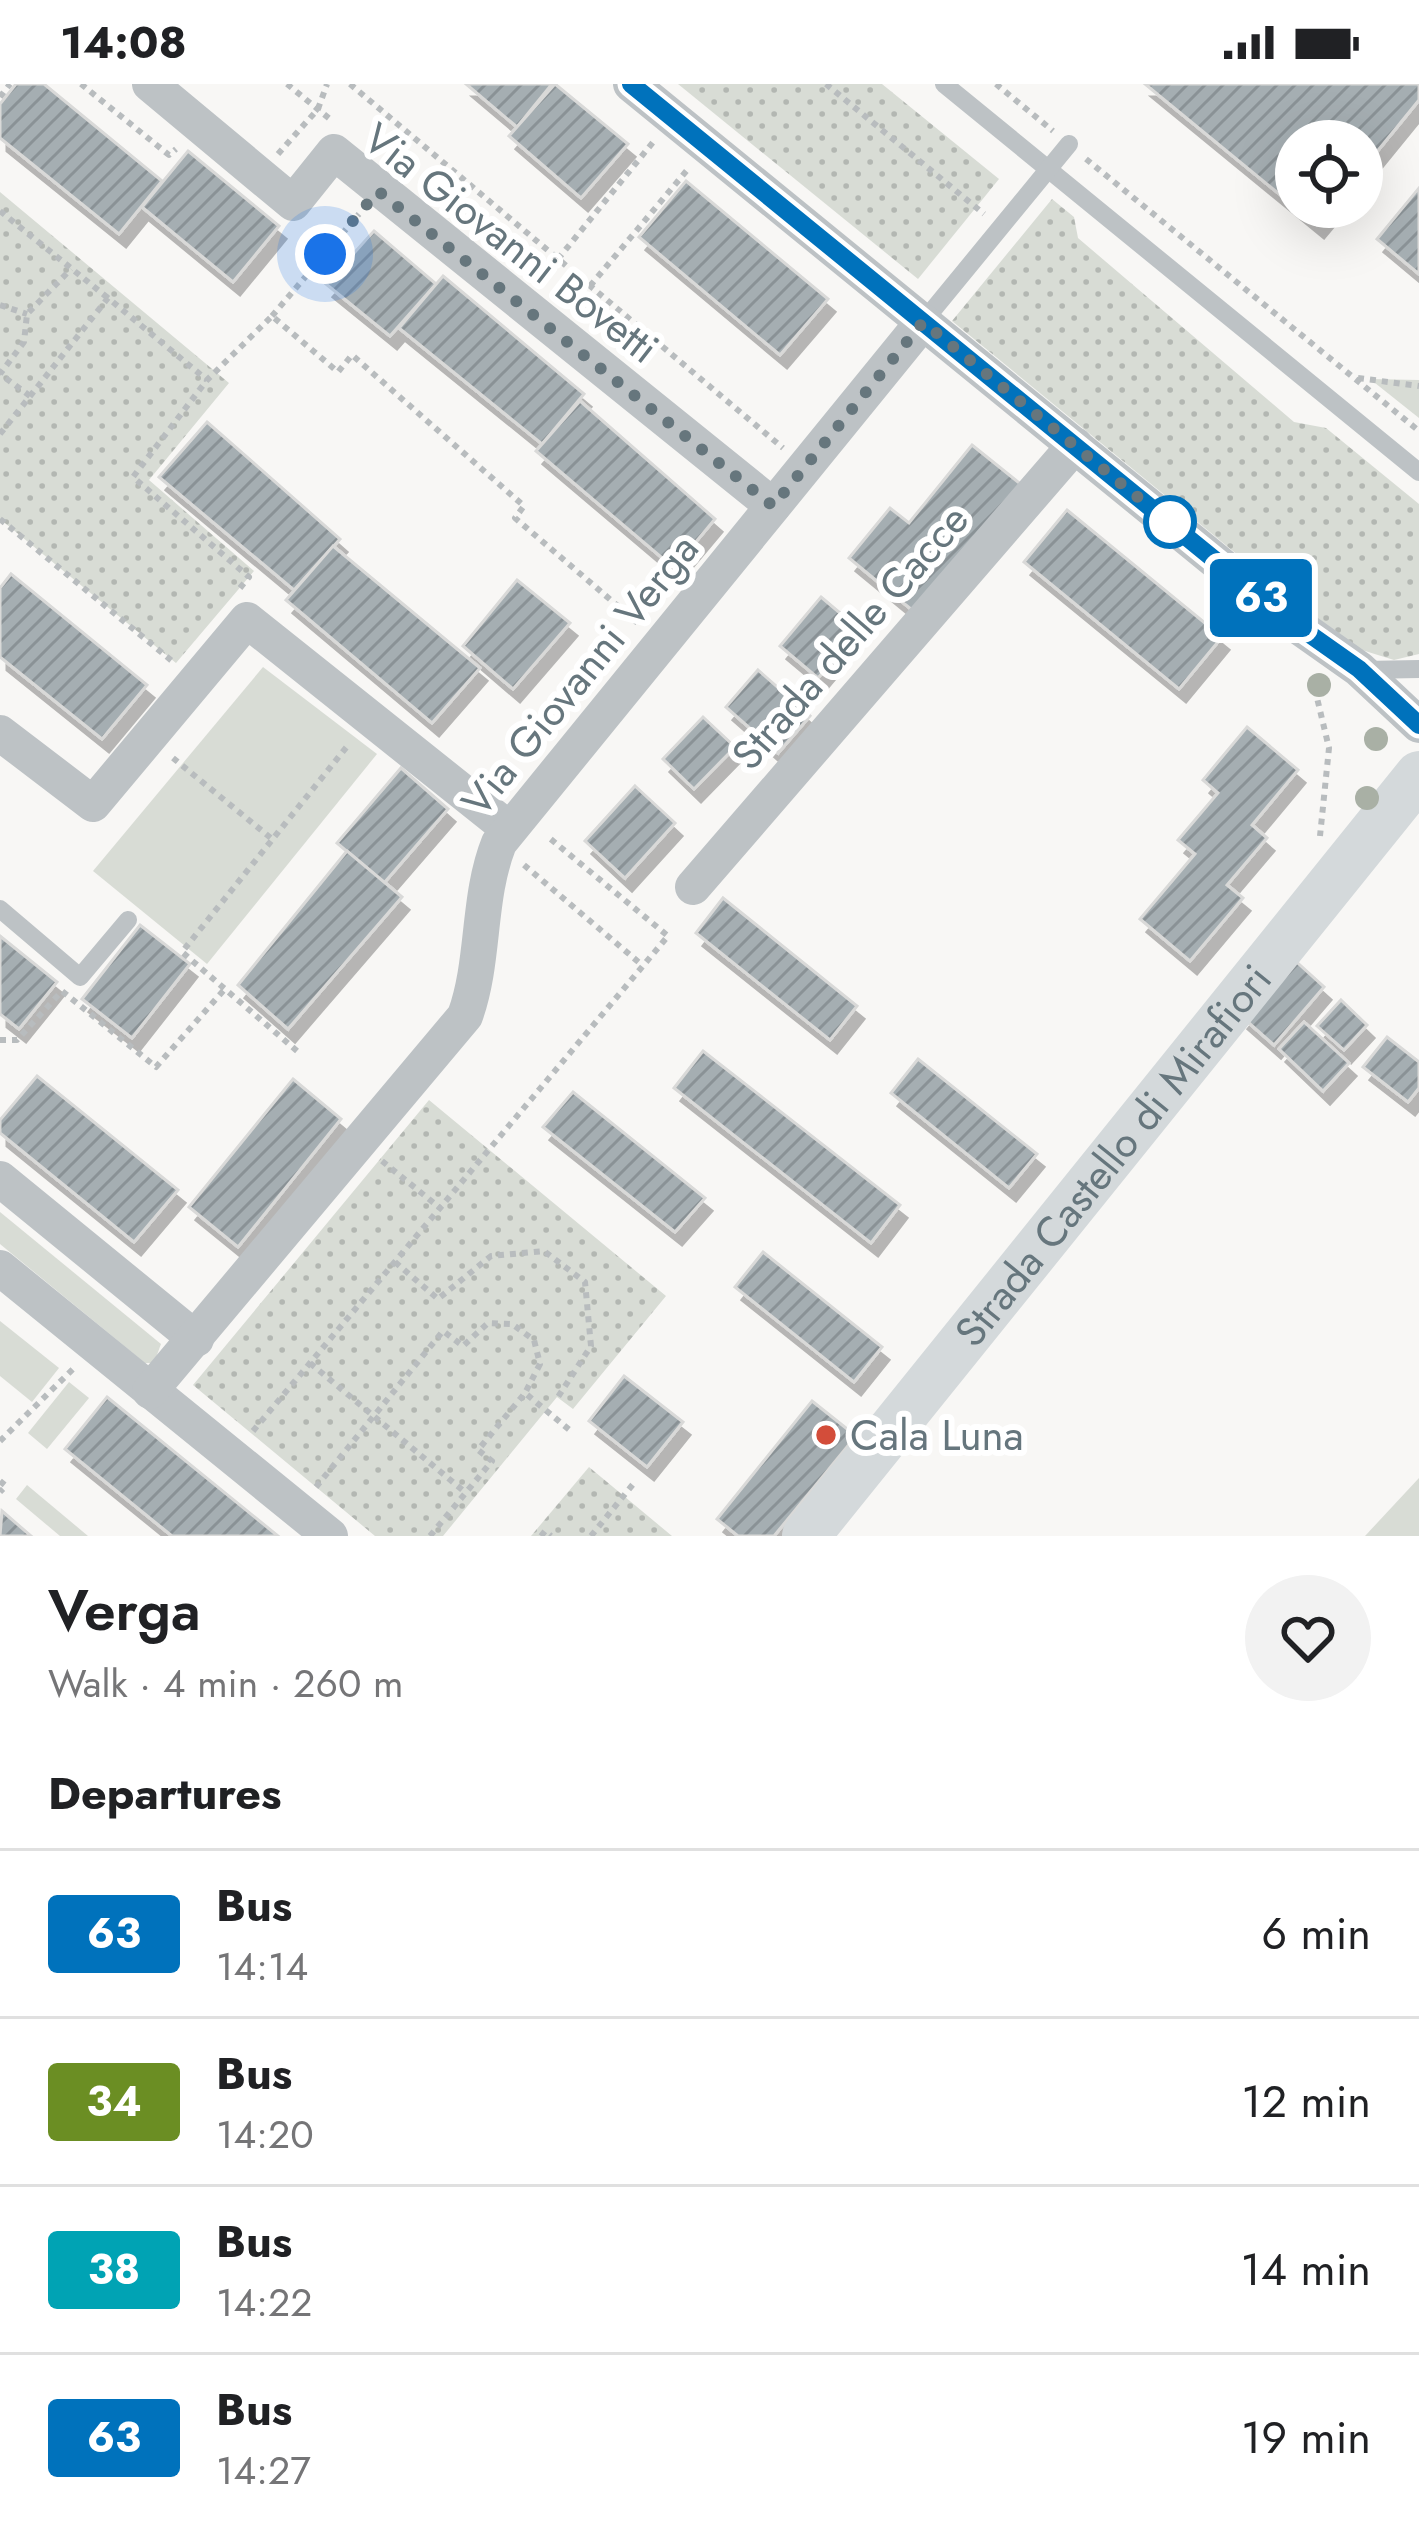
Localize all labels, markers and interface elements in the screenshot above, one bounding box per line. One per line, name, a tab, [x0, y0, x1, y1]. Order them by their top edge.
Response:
text: 14:08	[60, 10, 187, 75]
street label: Via Giovanni Bovetti	[350, 108, 672, 378]
map controls	[1275, 120, 1383, 228]
button: locate	[1275, 120, 1383, 228]
your location	[295, 224, 355, 284]
street label: Strada delle Cacce	[717, 491, 983, 783]
unlabelled marker	[1145, 497, 1195, 547]
street label: Via Giovanni Verga	[447, 521, 713, 829]
line badge: 63	[1207, 559, 1315, 637]
text: 63	[1234, 567, 1288, 628]
street label: Strada Castello di Mirafiori	[940, 951, 1286, 1359]
place label: Cala Luna	[850, 1405, 1024, 1466]
marker: Cala Luna	[813, 1422, 839, 1448]
text: Verga	[48, 1569, 201, 1651]
button: heart	[1245, 1575, 1371, 1701]
text: Walk · 4 min · 260 m	[48, 1655, 403, 1712]
text: Departures	[48, 1761, 282, 1826]
text: Bus	[216, 1873, 292, 1938]
text: 6 min	[1261, 1901, 1371, 1966]
text: 63	[87, 1903, 141, 1964]
text: 14:14	[216, 1938, 308, 1995]
text: Bus	[216, 2041, 292, 2106]
text: 12 min	[1241, 2069, 1371, 2134]
text: 34	[86, 2071, 142, 2132]
text: 14:20	[216, 2106, 314, 2163]
text: Bus	[216, 2209, 292, 2274]
text: 14 min	[1241, 2237, 1371, 2302]
text: 38	[88, 2239, 140, 2300]
text: 14:22	[216, 2274, 312, 2331]
text: Bus	[216, 2377, 292, 2442]
text: 19 min	[1241, 2405, 1371, 2470]
text: 63	[87, 2407, 141, 2468]
text: 14:27	[216, 2442, 311, 2499]

